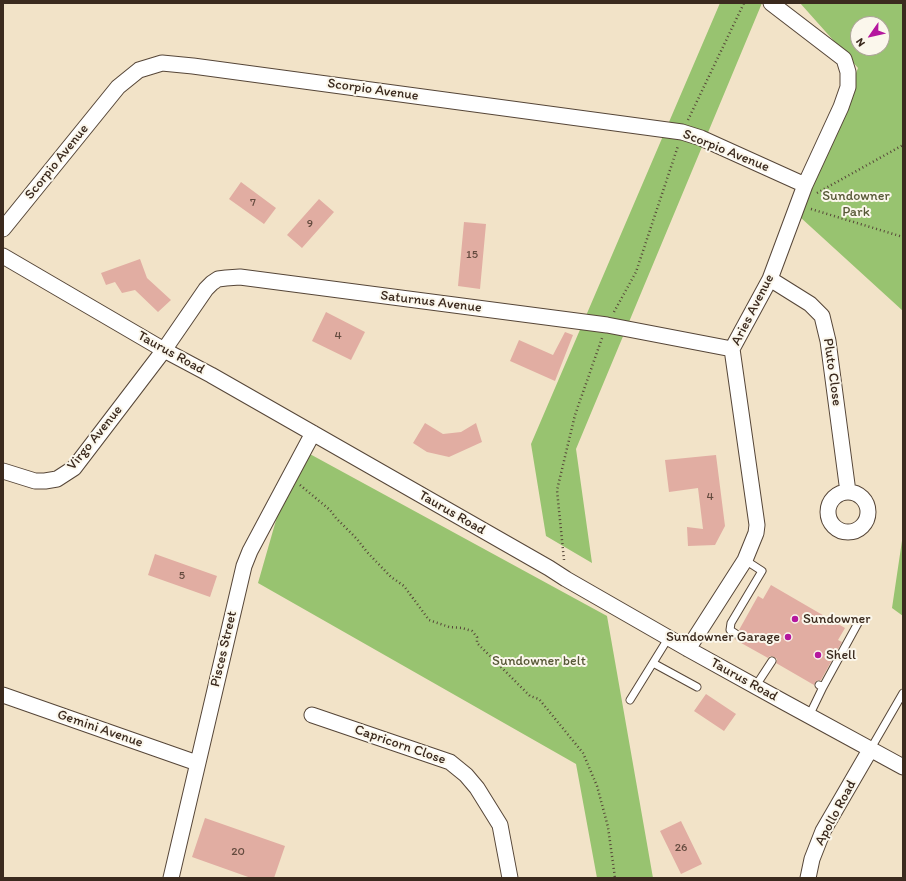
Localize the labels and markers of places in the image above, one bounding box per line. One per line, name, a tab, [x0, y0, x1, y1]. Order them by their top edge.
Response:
place label: Sundowner	[803, 611, 871, 627]
marker: Sundowner	[790, 614, 800, 624]
place label: Sundowner Garage	[666, 629, 780, 645]
marker: Sundowner Garage	[783, 632, 793, 642]
place label: Shell	[826, 647, 856, 663]
marker: Shell	[813, 650, 823, 660]

